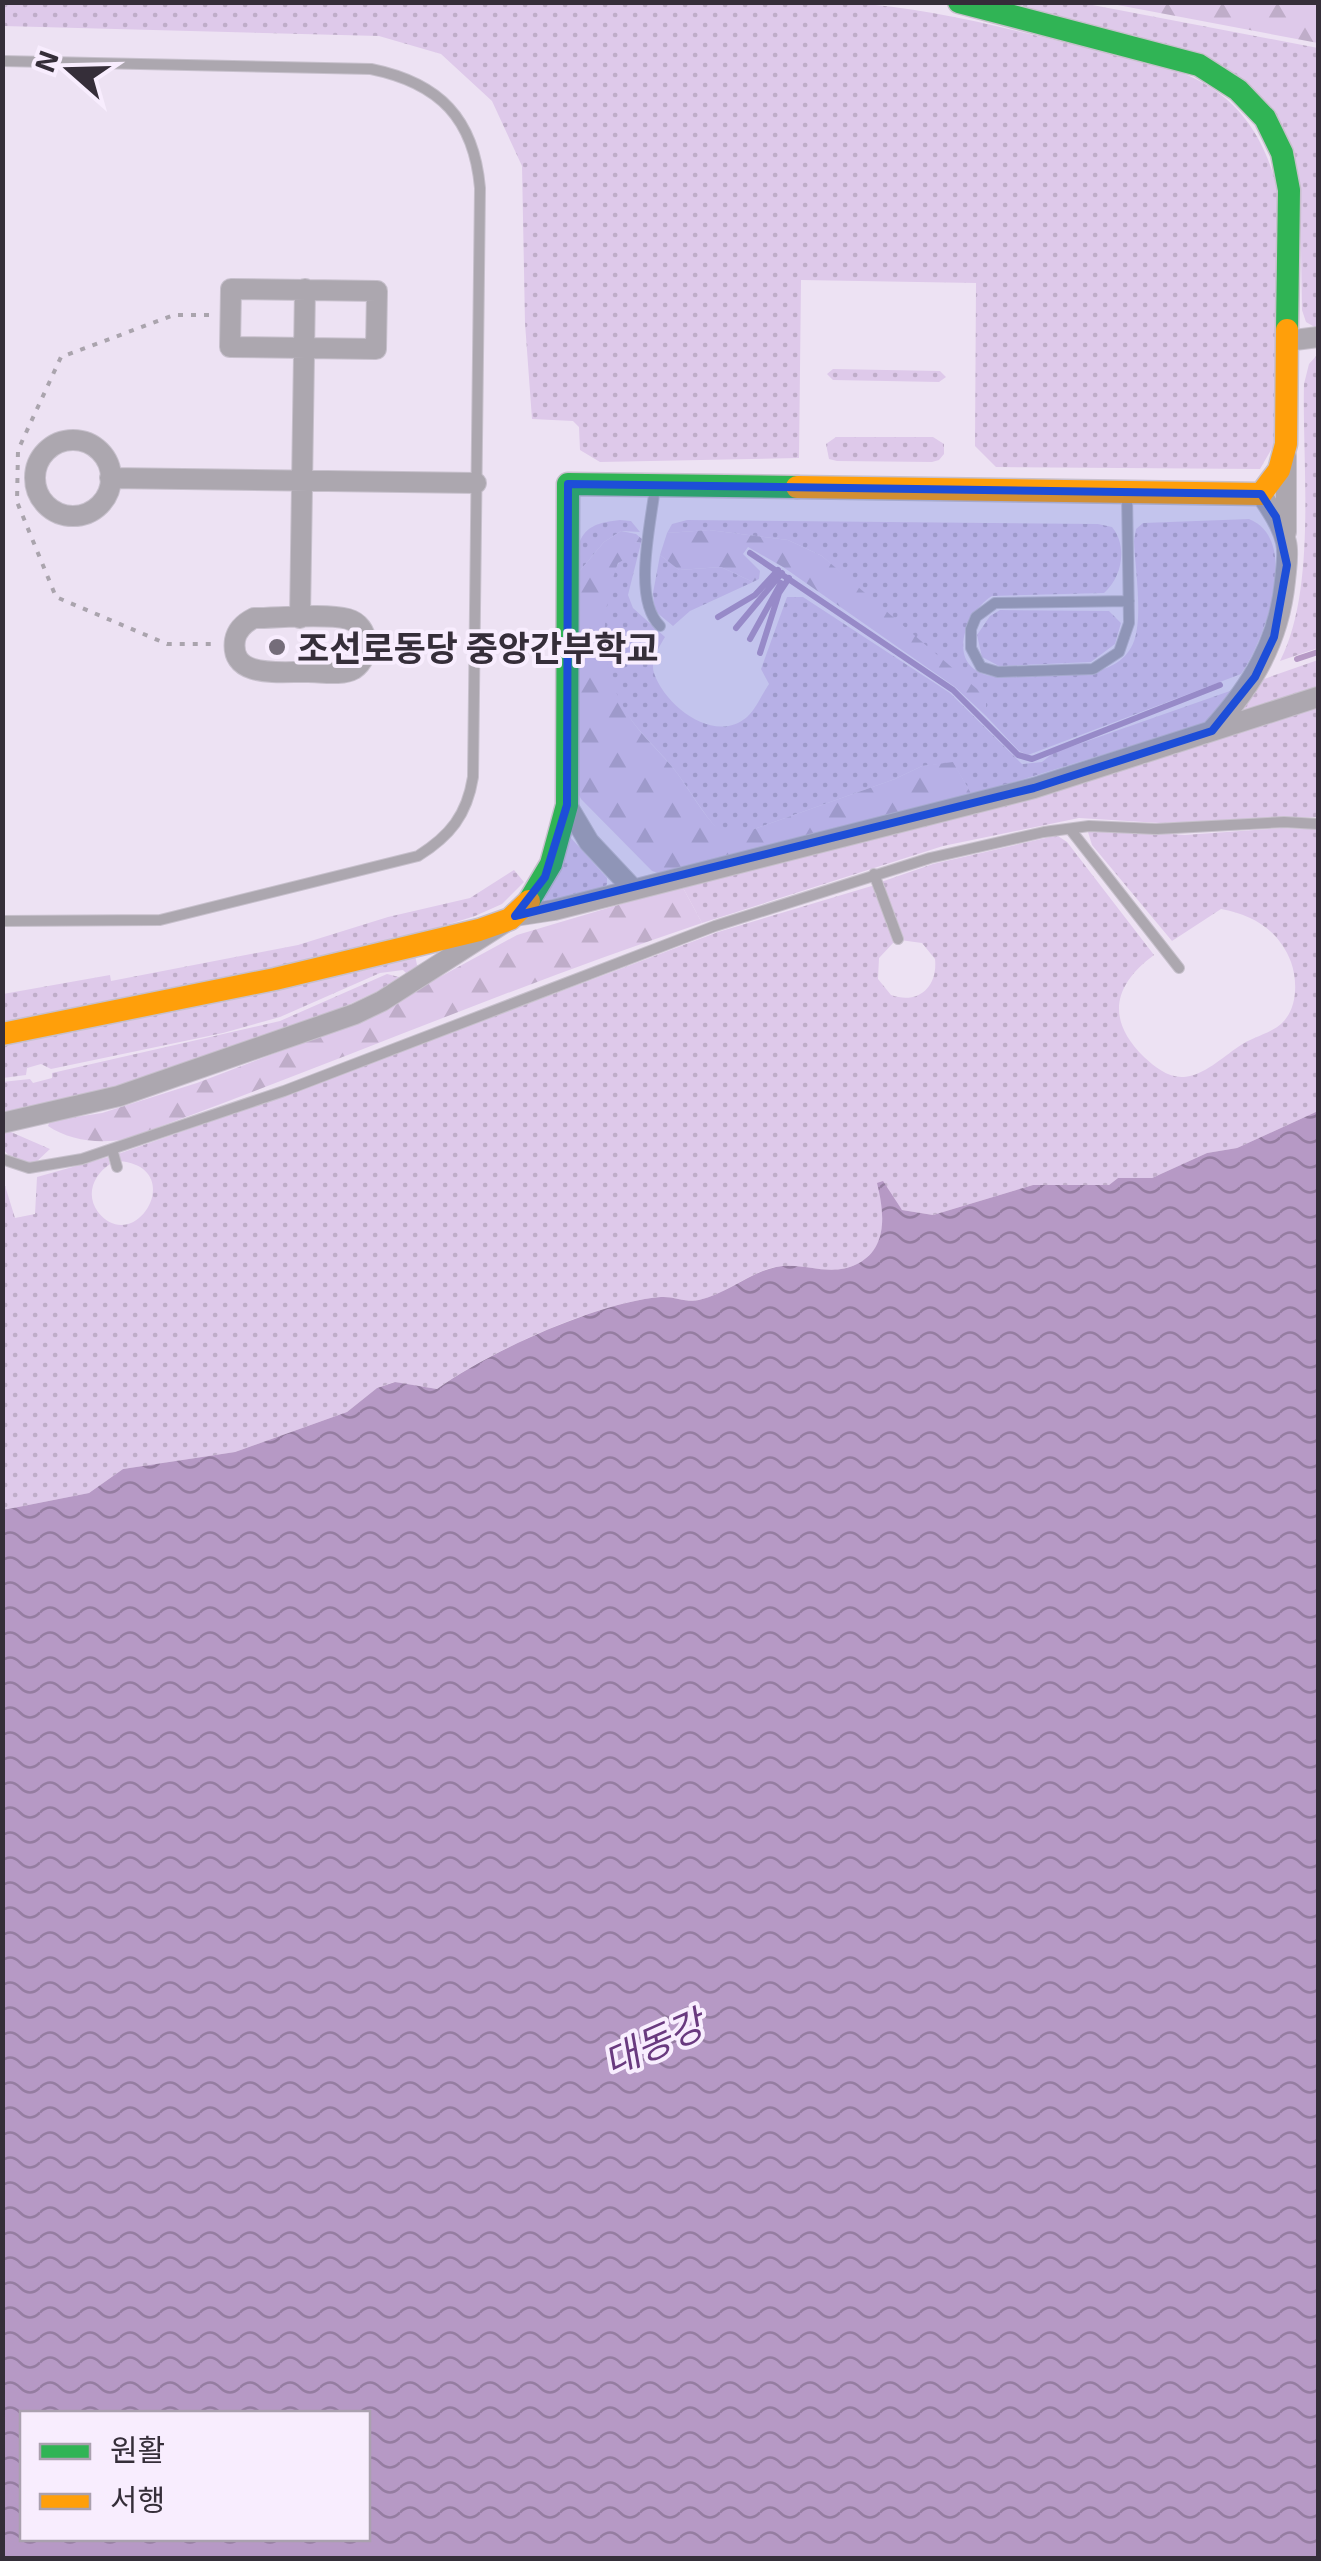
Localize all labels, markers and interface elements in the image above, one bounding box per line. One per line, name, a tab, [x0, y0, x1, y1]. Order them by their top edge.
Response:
north arrow	[20, 20, 120, 120]
text: N	[26, 46, 65, 76]
place label: 조선로동당 중앙간부학교	[297, 626, 659, 668]
marker: 조선로동당 중앙간부학교	[266, 636, 288, 658]
water label: 대동강	[596, 1998, 715, 2084]
legend	[20, 2411, 370, 2541]
text: 원활	[110, 2431, 165, 2467]
text: 서행	[110, 2481, 165, 2517]

